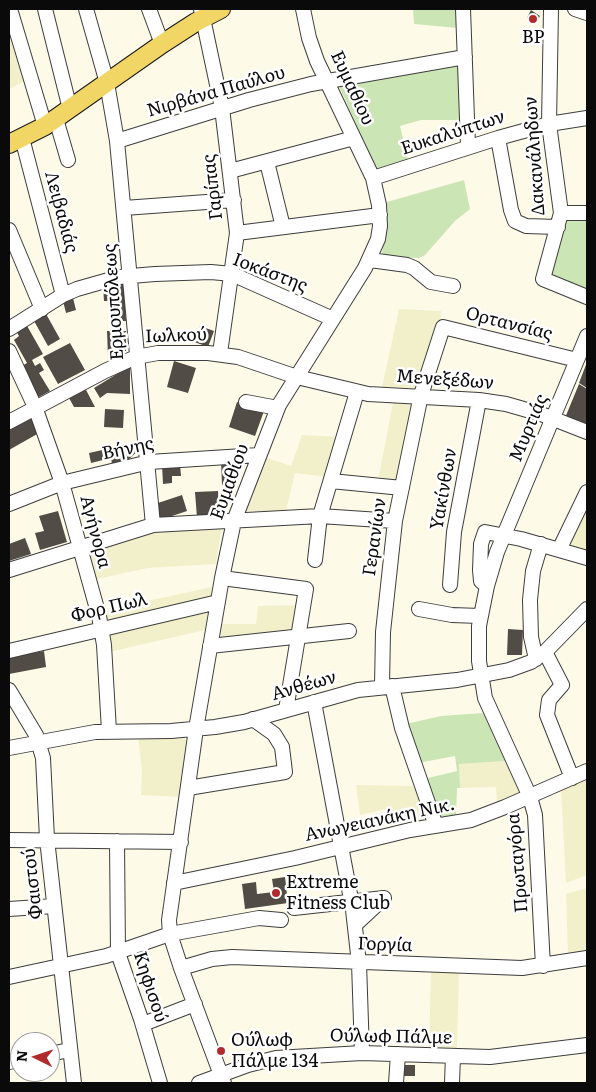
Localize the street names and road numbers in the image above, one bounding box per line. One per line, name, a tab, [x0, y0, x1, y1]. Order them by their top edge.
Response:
street label: Ευμαθίου	[325, 47, 379, 129]
street label: Νιρβάνα Παύλου	[144, 62, 288, 122]
street label: Δακανάληδων	[520, 96, 550, 216]
street label: Ευκαλύπτων	[398, 106, 508, 160]
street label: Γαρίπας	[198, 153, 228, 221]
street label: Λειβαδιάς	[40, 169, 82, 255]
street label: Ερμουπόλεως	[99, 243, 129, 361]
street label: Ιοκάστης	[230, 249, 310, 297]
street label: Ορτανσίας	[463, 303, 555, 345]
street label: Ιωλκού	[145, 324, 207, 348]
street label: Μενεξέδων	[395, 366, 495, 394]
street label: Μυρτιάς	[505, 391, 553, 465]
street label: Βήνης	[100, 433, 156, 465]
street label: Ευμαθίου	[206, 441, 254, 523]
street label: Υακίνθων	[426, 446, 462, 532]
street label: Αγήνορα	[75, 493, 115, 571]
street label: Γερανίων	[359, 497, 391, 577]
street label: Φορ Πωλ	[69, 589, 149, 627]
street label: Ανθέων	[269, 666, 339, 706]
street label: Ανωγειανάκη Νικ.	[303, 794, 457, 846]
street label: Πρωταγόρα	[503, 812, 533, 914]
street label: Φαιστού	[19, 847, 47, 921]
street label: Γοργία	[357, 933, 413, 957]
street label: Κηφισού	[128, 949, 172, 1025]
street label: Ούλωφ Πάλμε	[330, 1025, 452, 1049]

